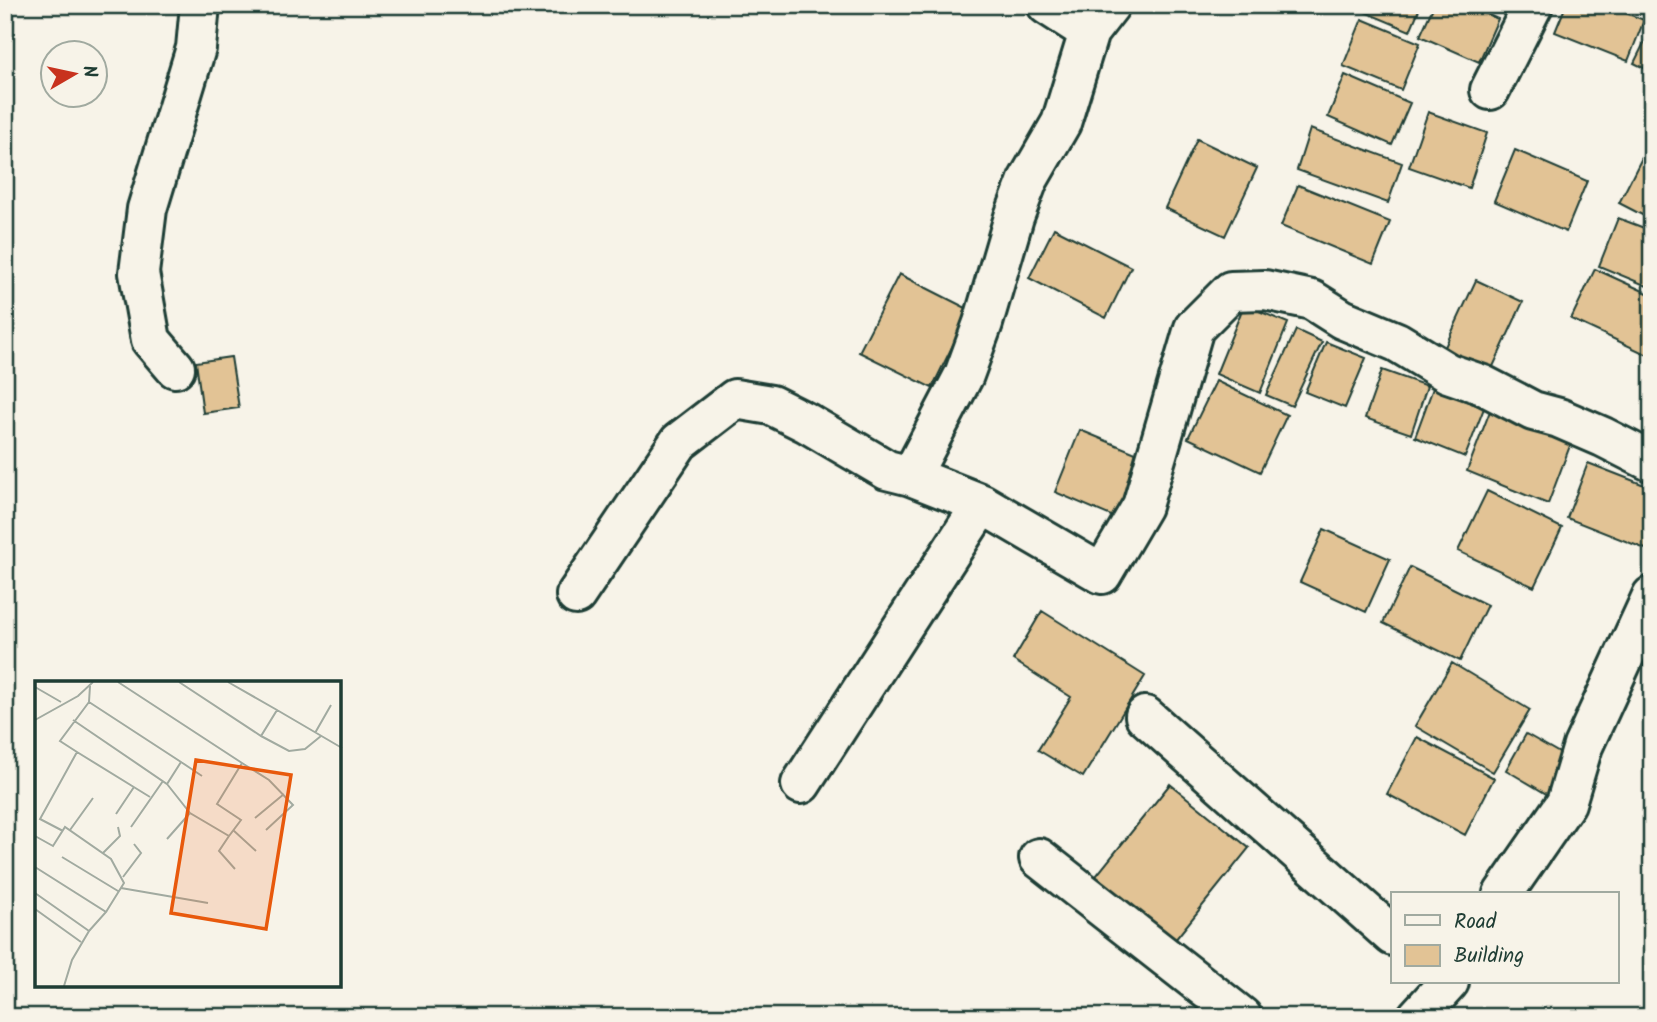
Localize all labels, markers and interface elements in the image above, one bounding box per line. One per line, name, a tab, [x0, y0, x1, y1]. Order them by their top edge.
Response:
north arrow	[38, 38, 108, 108]
text: N	[73, 63, 105, 80]
inset map	[35, 681, 341, 987]
legend	[1391, 892, 1618, 984]
text: Road	[1454, 906, 1497, 939]
text: Building	[1454, 940, 1524, 973]

